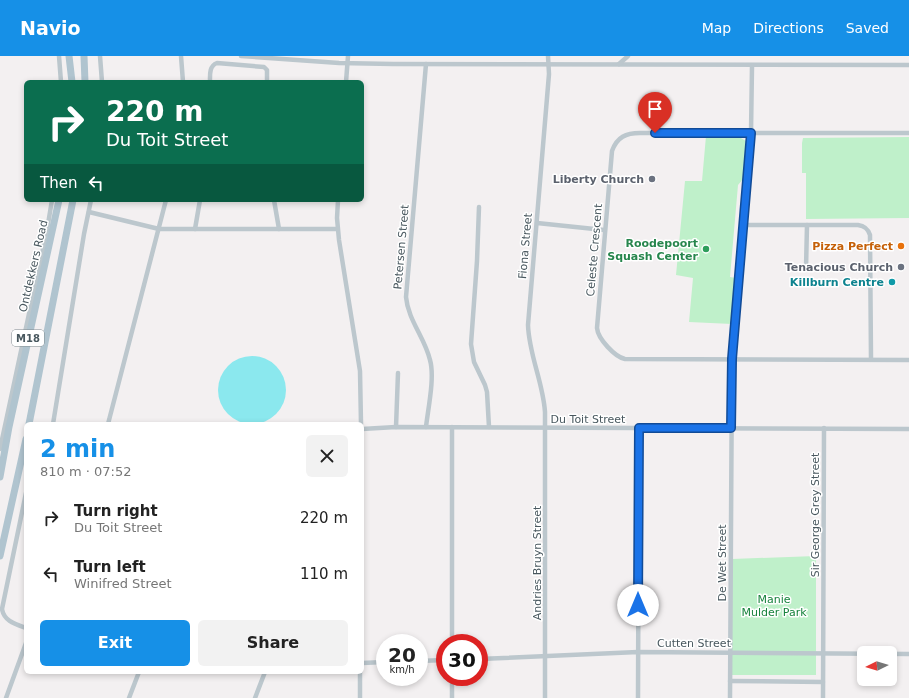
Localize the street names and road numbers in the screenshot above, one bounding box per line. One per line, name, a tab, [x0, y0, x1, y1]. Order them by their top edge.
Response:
street label: Celeste Crescent	[584, 202, 605, 297]
street label: Petersen Street	[391, 203, 412, 290]
street label: Fiona Street	[516, 212, 535, 279]
street label: Ontdekkers Road	[17, 219, 50, 313]
road number: M18	[12, 330, 44, 346]
street label: Du Toit Street	[551, 413, 626, 426]
street label: Sir George Grey Street	[809, 452, 822, 577]
street label: Andries Bruyn Street	[531, 505, 544, 620]
street label: De Wet Street	[716, 524, 729, 601]
street label: Cutten Street	[657, 637, 732, 650]

